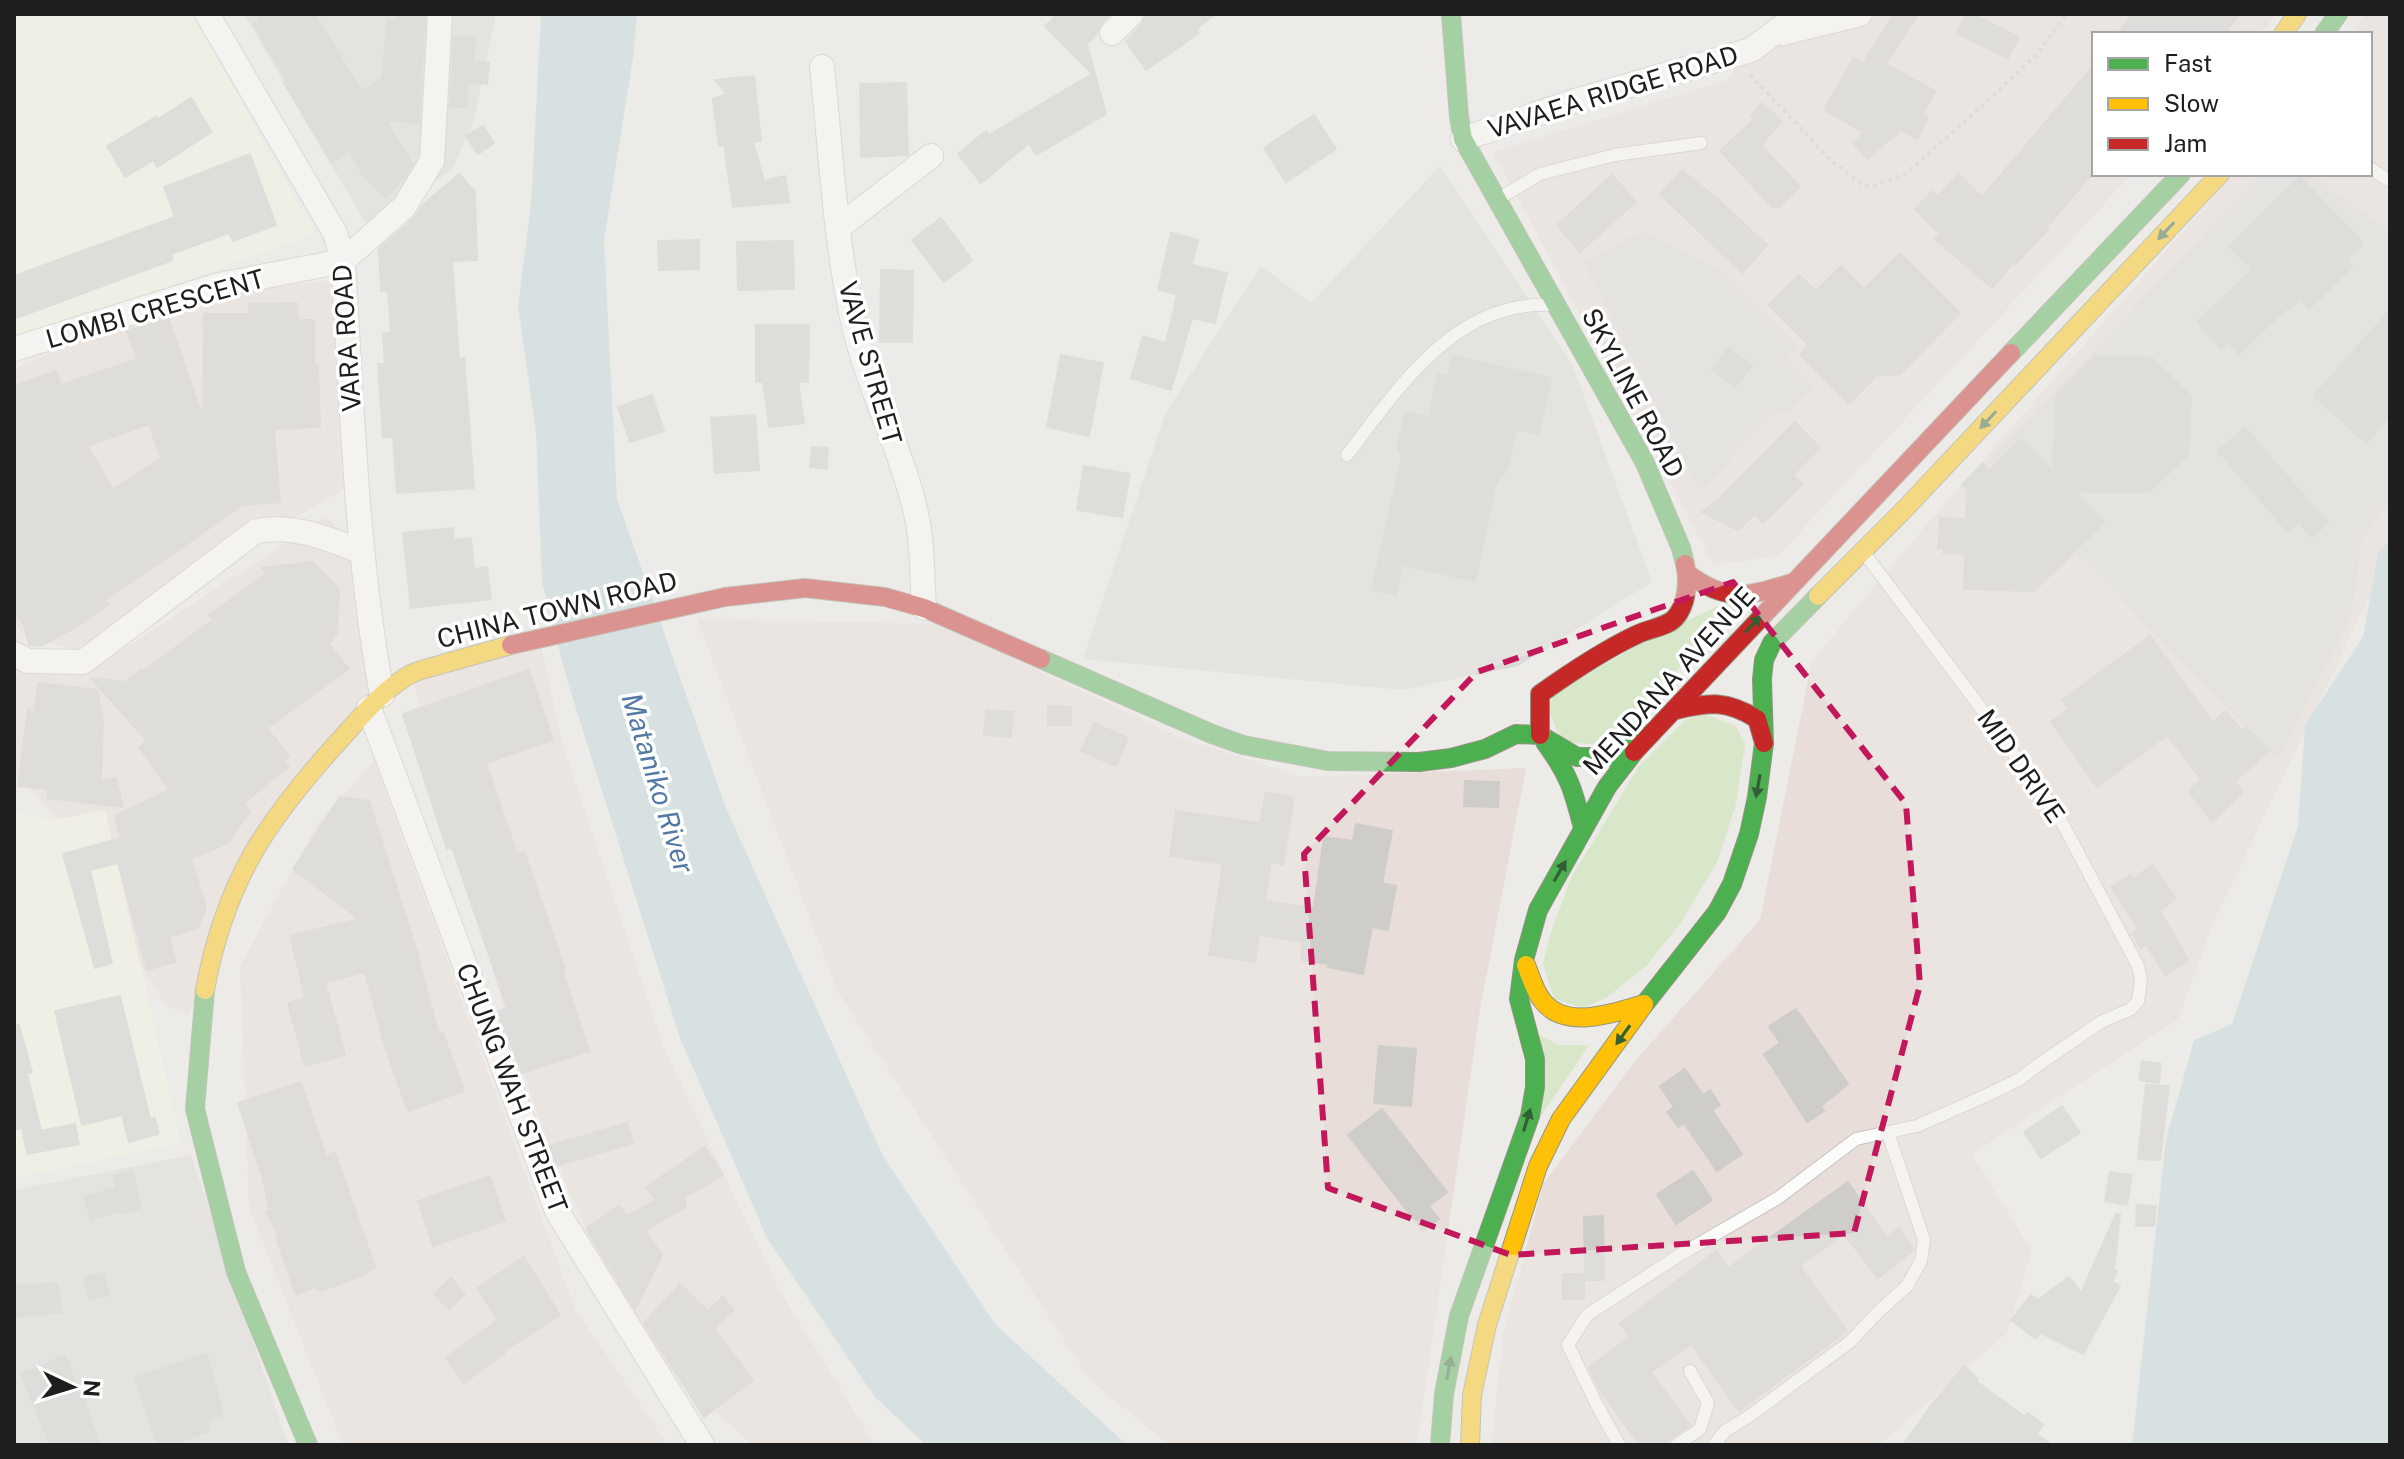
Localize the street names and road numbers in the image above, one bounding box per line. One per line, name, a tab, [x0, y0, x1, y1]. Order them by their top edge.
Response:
street label: VAVAEA RIDGE ROAD	[1484, 39, 1742, 144]
street label: LOMBI CRESCENT	[42, 262, 268, 355]
street label: VARA ROAD	[326, 263, 367, 413]
street label: VAVE STREET	[832, 278, 909, 448]
street label: SKYLINE ROAD	[1576, 303, 1691, 483]
street label: CHINA TOWN ROAD	[434, 565, 680, 654]
street label: MENDANA AVENUE	[1576, 580, 1761, 781]
street label: MID DRIVE	[1971, 703, 2072, 828]
street label: CHUNG WAH STREET	[450, 959, 574, 1217]

